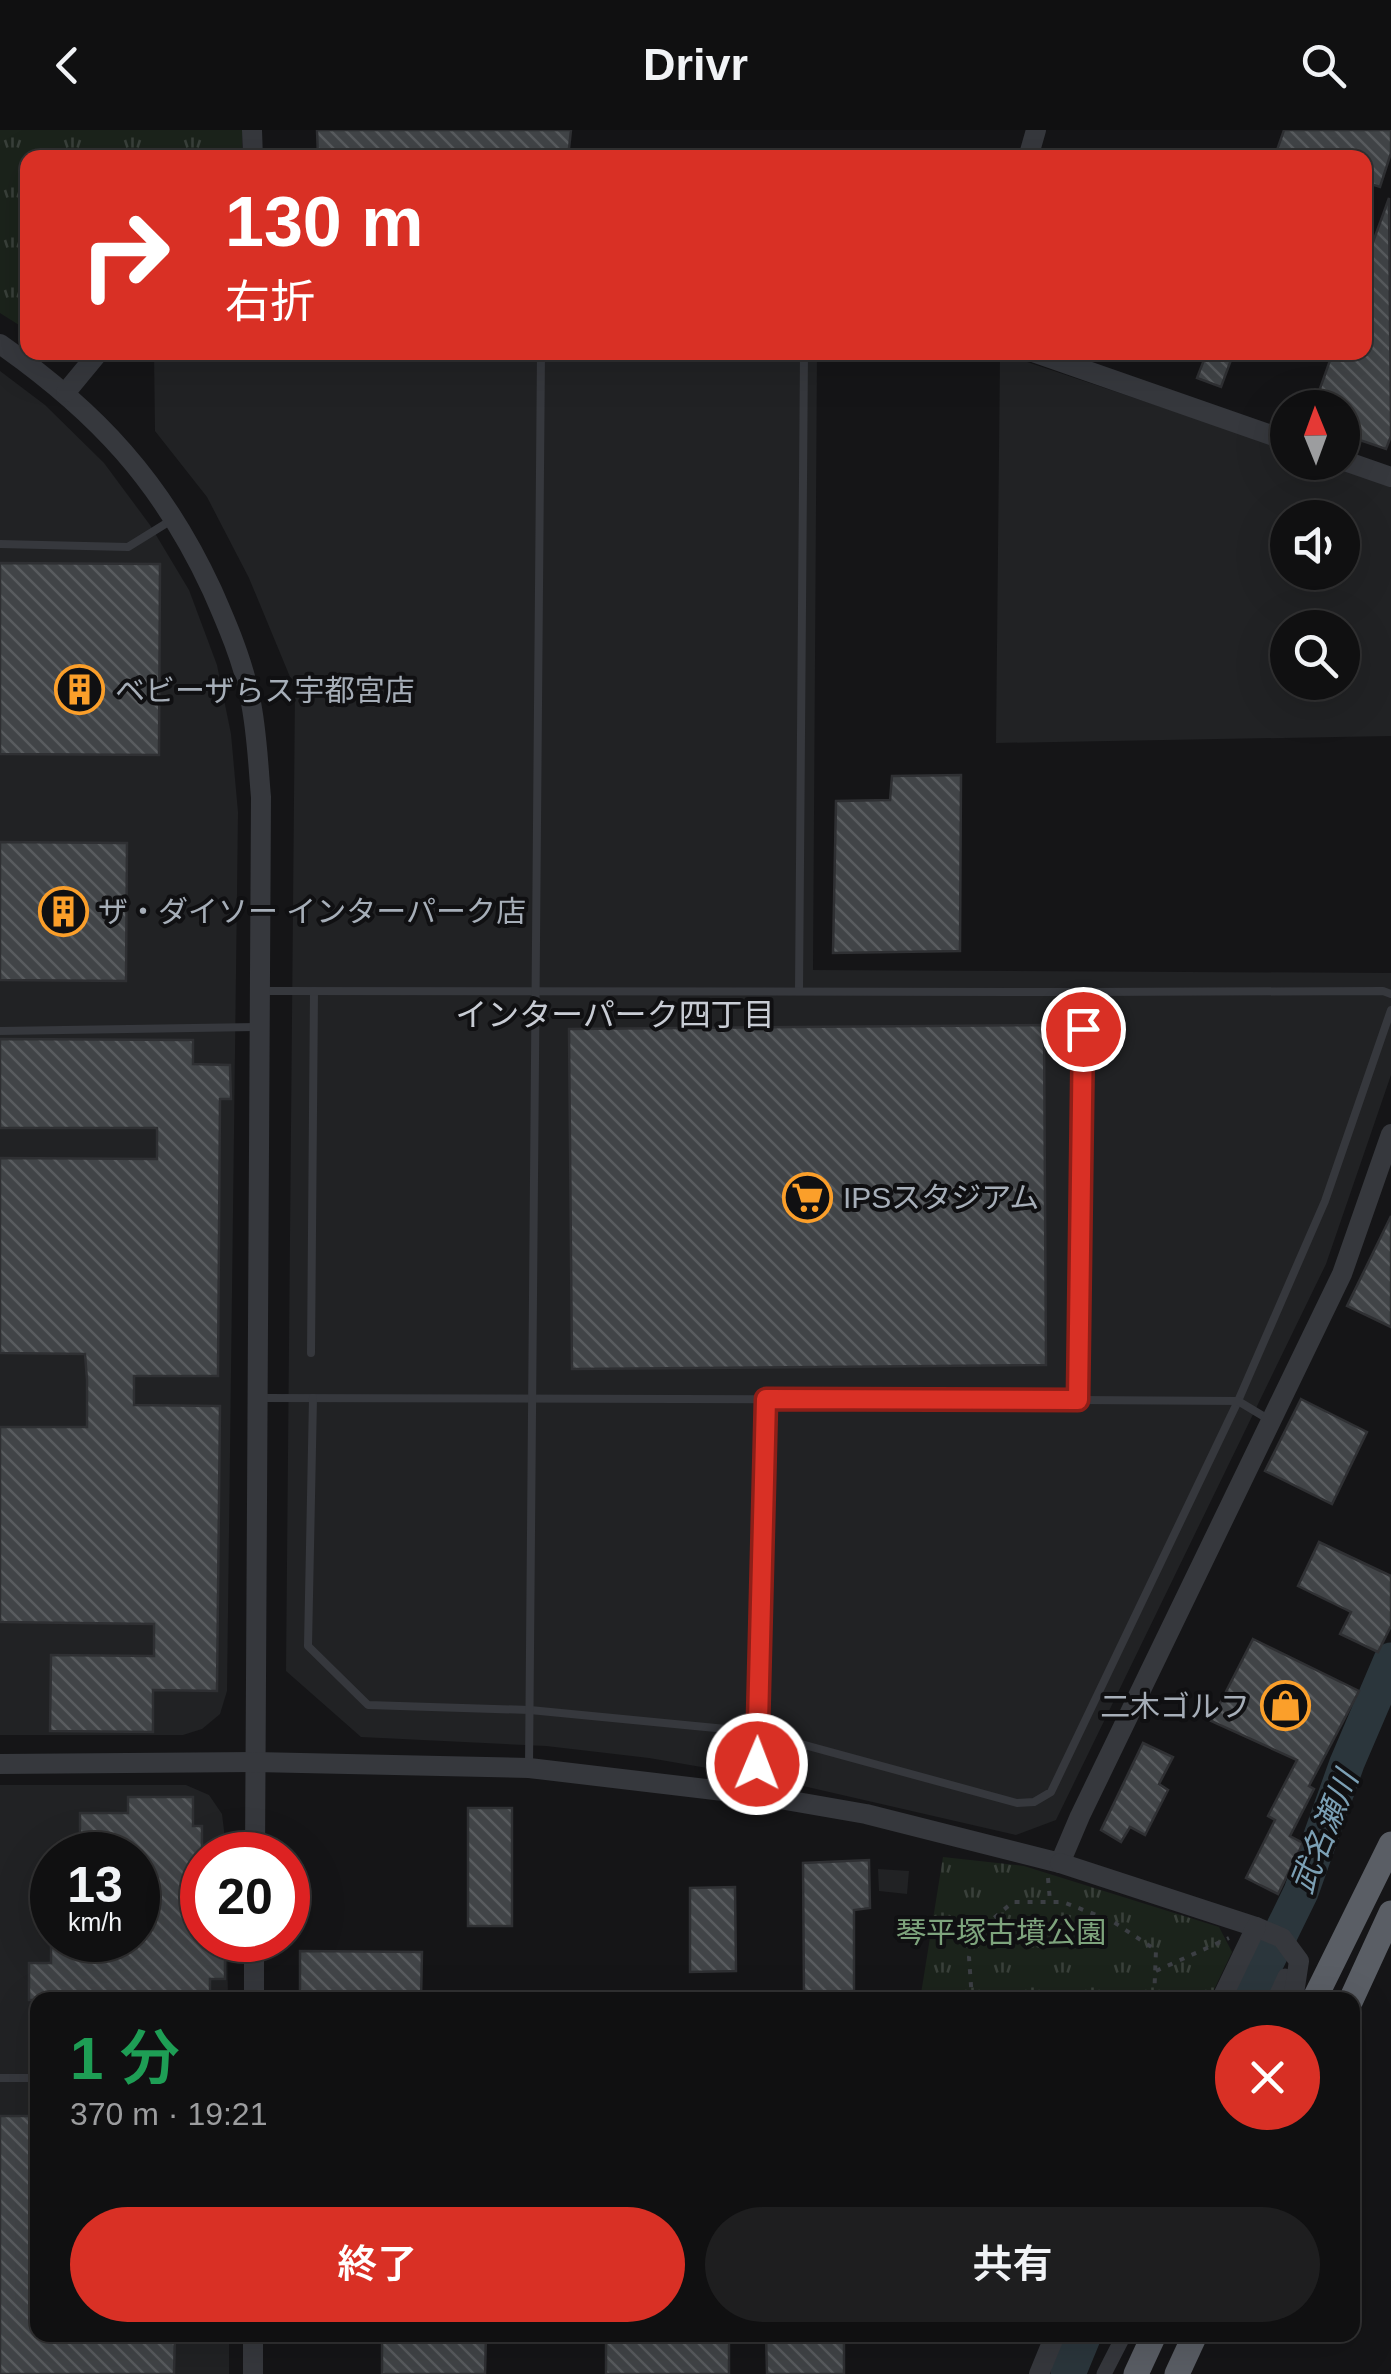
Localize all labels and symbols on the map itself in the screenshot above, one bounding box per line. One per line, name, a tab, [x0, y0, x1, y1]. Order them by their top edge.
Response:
north arrow	[1270, 390, 1360, 480]
building icon: ベビーザらス宇都宮店	[54, 664, 106, 716]
place label: ベビーザらス宇都宮店	[115, 674, 414, 707]
building icon: ザ・ダイソー インターパーク店	[37, 885, 89, 937]
place label: ザ・ダイソー インターパーク店	[98, 895, 526, 928]
pin	[1041, 987, 1126, 1072]
district label: インターパーク四丁目	[455, 997, 775, 1033]
supermarket icon: IPSスタジアム	[782, 1171, 834, 1223]
place label: IPSスタジアム	[843, 1181, 1039, 1214]
shop icon: 二木ゴルフ	[1259, 1680, 1311, 1732]
place label: 二木ゴルフ	[1100, 1690, 1250, 1723]
position arrow	[705, 1712, 809, 1816]
water label: 武名瀬川	[1283, 1763, 1366, 1898]
speed limit sign: 20	[180, 1832, 310, 1962]
park label: 琴平塚古墳公園	[896, 1916, 1106, 1949]

